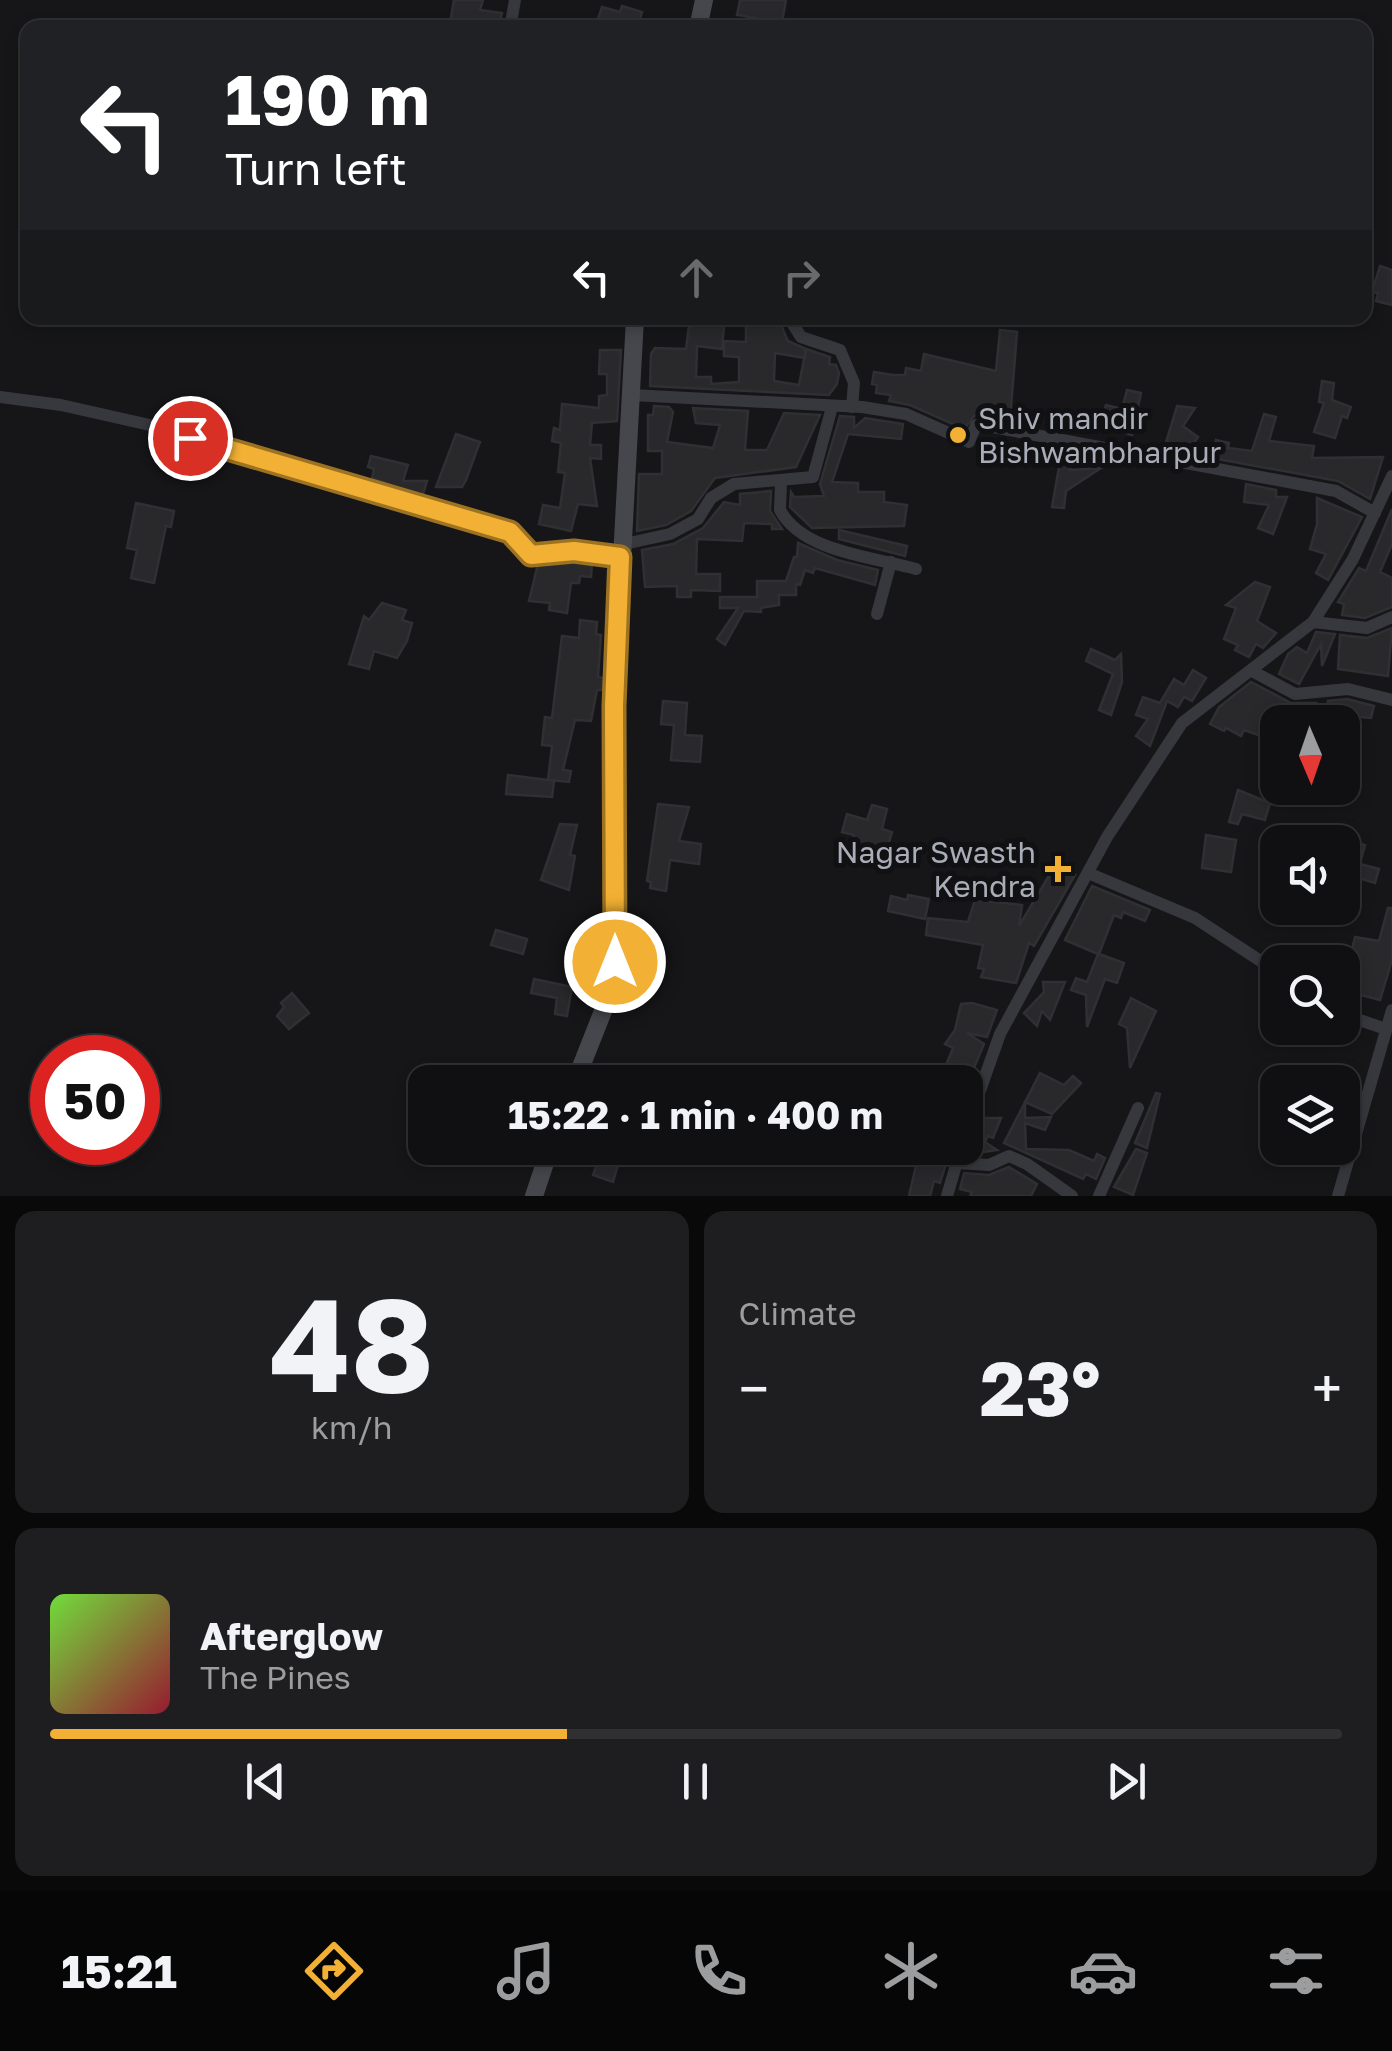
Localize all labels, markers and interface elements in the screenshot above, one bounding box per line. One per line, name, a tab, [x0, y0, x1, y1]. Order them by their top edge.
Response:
text: 190 m	[225, 56, 430, 140]
icon: left	[60, 60, 190, 190]
text: Turn left	[225, 141, 407, 195]
icon: left	[564, 250, 619, 305]
icon: ahead	[669, 250, 724, 305]
icon: right	[774, 250, 829, 305]
pin	[148, 396, 233, 481]
place label: Shiv mandir Bishwambharpur	[978, 400, 1222, 470]
icon: arrive	[163, 411, 218, 466]
marker: Shiv mandir Bishwambharpur	[947, 424, 969, 446]
north arrow	[1260, 705, 1360, 805]
map controls	[1260, 705, 1360, 1165]
button: sound	[1260, 825, 1360, 925]
place label: Nagar Swasth Kendra	[836, 834, 1036, 904]
marker: Nagar Swasth Kendra	[1045, 856, 1071, 882]
position arrow	[563, 910, 667, 1014]
button: search	[1260, 945, 1360, 1045]
speed limit sign: 50	[30, 1035, 160, 1165]
button: layers	[1260, 1065, 1360, 1165]
text: 15:22 · 1 min · 400 m	[508, 1092, 883, 1137]
text: 48	[270, 1265, 434, 1421]
text: Climate	[739, 1294, 857, 1332]
text: 23°	[980, 1342, 1101, 1433]
text: −	[739, 1355, 769, 1421]
text: +	[1312, 1355, 1342, 1421]
text: km/h	[311, 1408, 392, 1446]
text: Afterglow	[200, 1613, 383, 1658]
text: The Pines	[200, 1658, 351, 1696]
icon: previous	[238, 1754, 293, 1809]
icon: pause	[668, 1754, 723, 1809]
icon: next	[1099, 1754, 1154, 1809]
icon: directions	[299, 1936, 369, 2006]
icon: music	[491, 1936, 561, 2006]
icon: phone	[684, 1936, 754, 2006]
icon: climate	[876, 1936, 946, 2006]
icon: car	[1068, 1936, 1138, 2006]
icon: filters	[1261, 1936, 1331, 2006]
text: 15:21	[61, 1944, 177, 1998]

